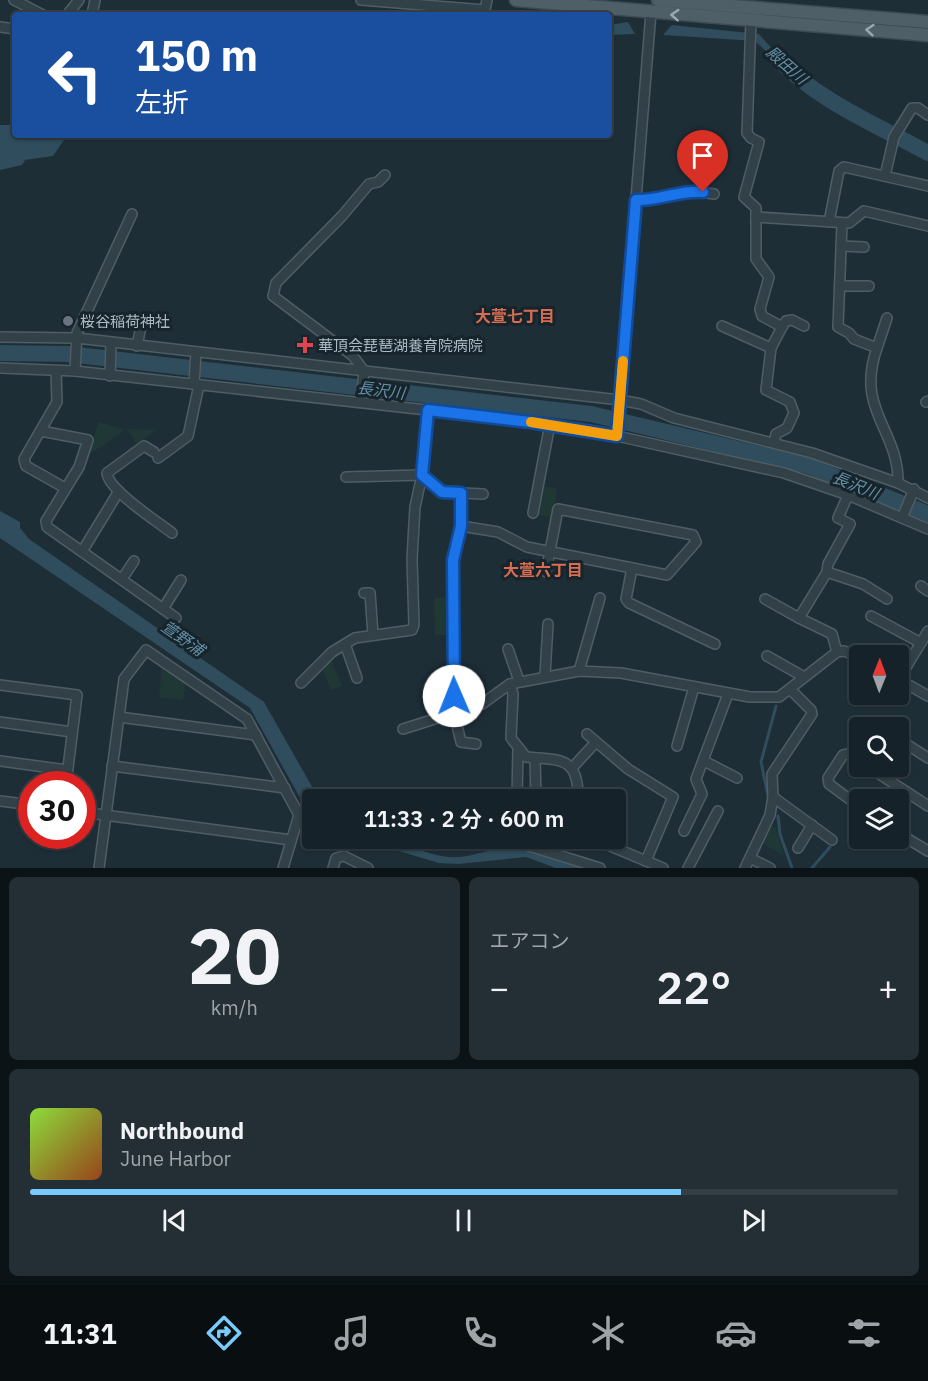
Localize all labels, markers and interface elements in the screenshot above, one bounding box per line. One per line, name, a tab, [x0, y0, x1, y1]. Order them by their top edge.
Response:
one-way arrow	[671, 8, 680, 21]
one-way arrow	[865, 24, 874, 37]
text: 150 m	[135, 28, 258, 83]
icon: left	[36, 36, 114, 114]
water label: 殿田川	[762, 42, 813, 90]
text: 左折	[135, 84, 189, 119]
pin	[677, 130, 728, 192]
icon: arrive	[686, 139, 719, 172]
district label: 大萱七丁目	[475, 306, 555, 326]
place label: 桜谷稲荷神社	[80, 312, 170, 331]
marker: 桜谷稲荷神社	[61, 314, 75, 328]
marker: 華頂会琵琶湖養育院病院	[296, 336, 314, 354]
place label: 華頂会琵琶湖養育院病院	[318, 336, 483, 355]
water label: 長沢川	[356, 377, 408, 403]
water label: 長沢川	[830, 467, 884, 504]
district label: 大萱六丁目	[503, 560, 583, 580]
water label: 萱野浦	[158, 616, 211, 662]
north arrow	[849, 645, 909, 705]
map controls	[849, 645, 909, 849]
position arrow	[422, 664, 486, 728]
button: search	[849, 717, 909, 777]
speed limit sign: 30	[18, 771, 96, 849]
button: layers	[849, 789, 909, 849]
text: 11:33 · 2 分 · 600 m	[364, 804, 564, 833]
text: 20	[187, 904, 281, 1005]
text: エアコン	[490, 927, 570, 954]
text: 22°	[656, 958, 731, 1016]
text: −	[490, 966, 509, 1009]
text: +	[878, 966, 898, 1009]
text: km/h	[211, 994, 258, 1021]
text: Northbound	[120, 1116, 244, 1145]
text: June Harbor	[120, 1145, 231, 1172]
icon: previous	[158, 1204, 191, 1237]
icon: pause	[447, 1204, 480, 1237]
icon: next	[737, 1204, 770, 1237]
icon: directions	[203, 1312, 245, 1354]
icon: music	[331, 1312, 373, 1354]
icon: phone	[459, 1312, 501, 1354]
icon: climate	[587, 1312, 629, 1354]
icon: car	[715, 1312, 757, 1354]
icon: filters	[843, 1312, 885, 1354]
text: 11:31	[43, 1316, 117, 1351]

